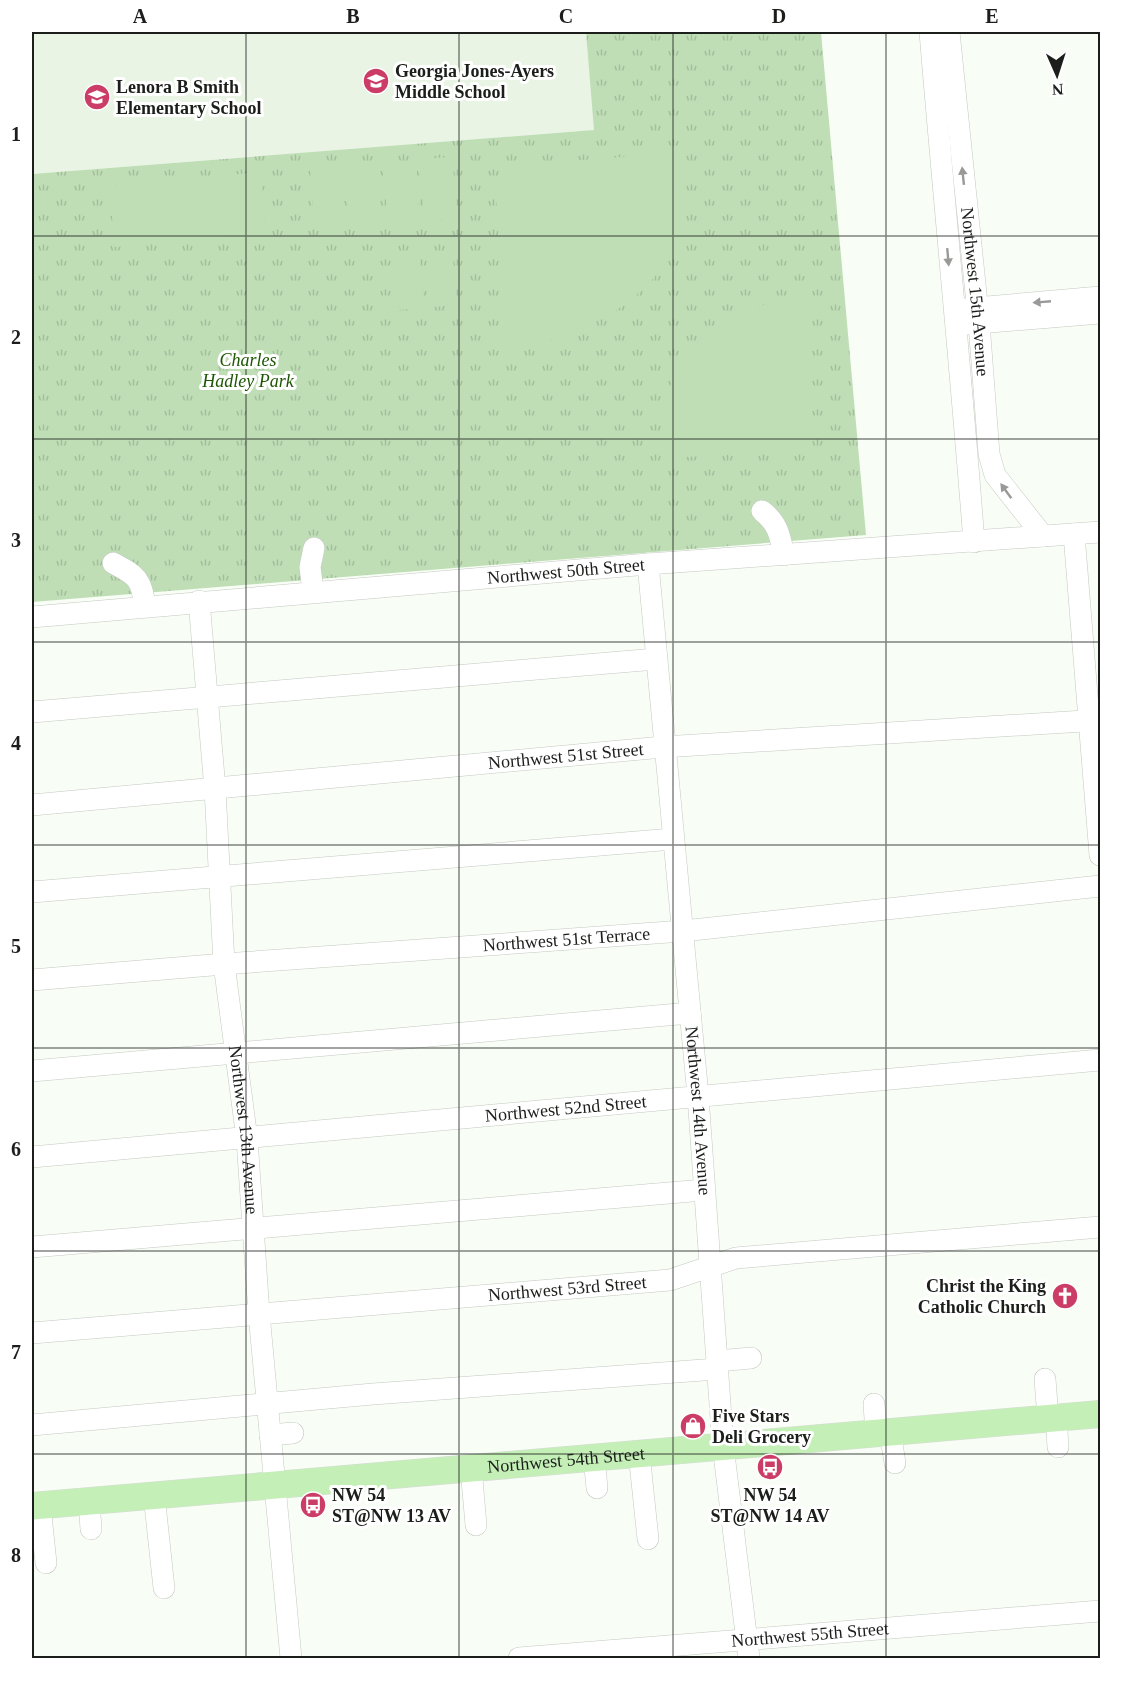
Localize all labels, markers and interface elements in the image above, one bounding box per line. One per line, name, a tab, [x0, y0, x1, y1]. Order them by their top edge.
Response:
text: A	[133, 5, 148, 27]
text: B	[346, 5, 360, 27]
text: C	[559, 5, 573, 27]
text: D	[772, 5, 786, 27]
text: E	[985, 5, 999, 27]
north arrow	[1027, 45, 1087, 105]
place label: Georgia Jones-Ayers Middle School	[395, 61, 554, 102]
school or university icon: Georgia Jones-Ayers Middle School	[361, 66, 391, 96]
place label: Lenora B Smith Elementary School	[116, 77, 262, 118]
text: N	[1051, 81, 1064, 98]
school or university icon: Lenora B Smith Elementary School	[82, 82, 112, 112]
text: 1	[11, 123, 21, 145]
one-way arrow	[958, 166, 968, 185]
street label: Northwest 15th Avenue	[957, 206, 993, 377]
one-way arrow	[943, 248, 953, 267]
one-way arrow	[1033, 297, 1052, 307]
text: 2	[11, 326, 21, 348]
park label: Charles Hadley Park	[201, 350, 295, 391]
one-way arrow	[1000, 483, 1012, 499]
text: 3	[11, 529, 21, 551]
street label: Northwest 50th Street	[486, 554, 646, 588]
text: 4	[11, 732, 21, 754]
street label: Northwest 51st Street	[487, 739, 644, 773]
street label: Northwest 51st Terrace	[482, 923, 651, 955]
text: 5	[11, 935, 21, 957]
street label: Northwest 14th Avenue	[681, 1025, 715, 1196]
street label: Northwest 13th Avenue	[225, 1044, 262, 1215]
street label: Northwest 52nd Street	[484, 1091, 647, 1126]
text: 6	[11, 1138, 21, 1160]
street label: Northwest 53rd Street	[487, 1272, 647, 1305]
place label: Christ the King Catholic Church	[918, 1276, 1046, 1317]
church icon: Christ the King Catholic Church	[1050, 1281, 1080, 1311]
text: 7	[11, 1341, 21, 1363]
place label: Five Stars Deli Grocery	[712, 1406, 811, 1447]
shop icon: Five Stars Deli Grocery	[678, 1411, 708, 1441]
street label: Northwest 54th Street	[486, 1443, 646, 1477]
bus stop icon: NW 54 ST@NW 14 AV	[755, 1452, 785, 1482]
place label: NW 54 ST@NW 13 AV	[332, 1485, 451, 1526]
place label: NW 54 ST@NW 14 AV	[710, 1485, 830, 1526]
bus stop icon: NW 54 ST@NW 13 AV	[298, 1490, 328, 1520]
text: 8	[11, 1544, 21, 1566]
street label: Northwest 55th Street	[730, 1618, 890, 1651]

